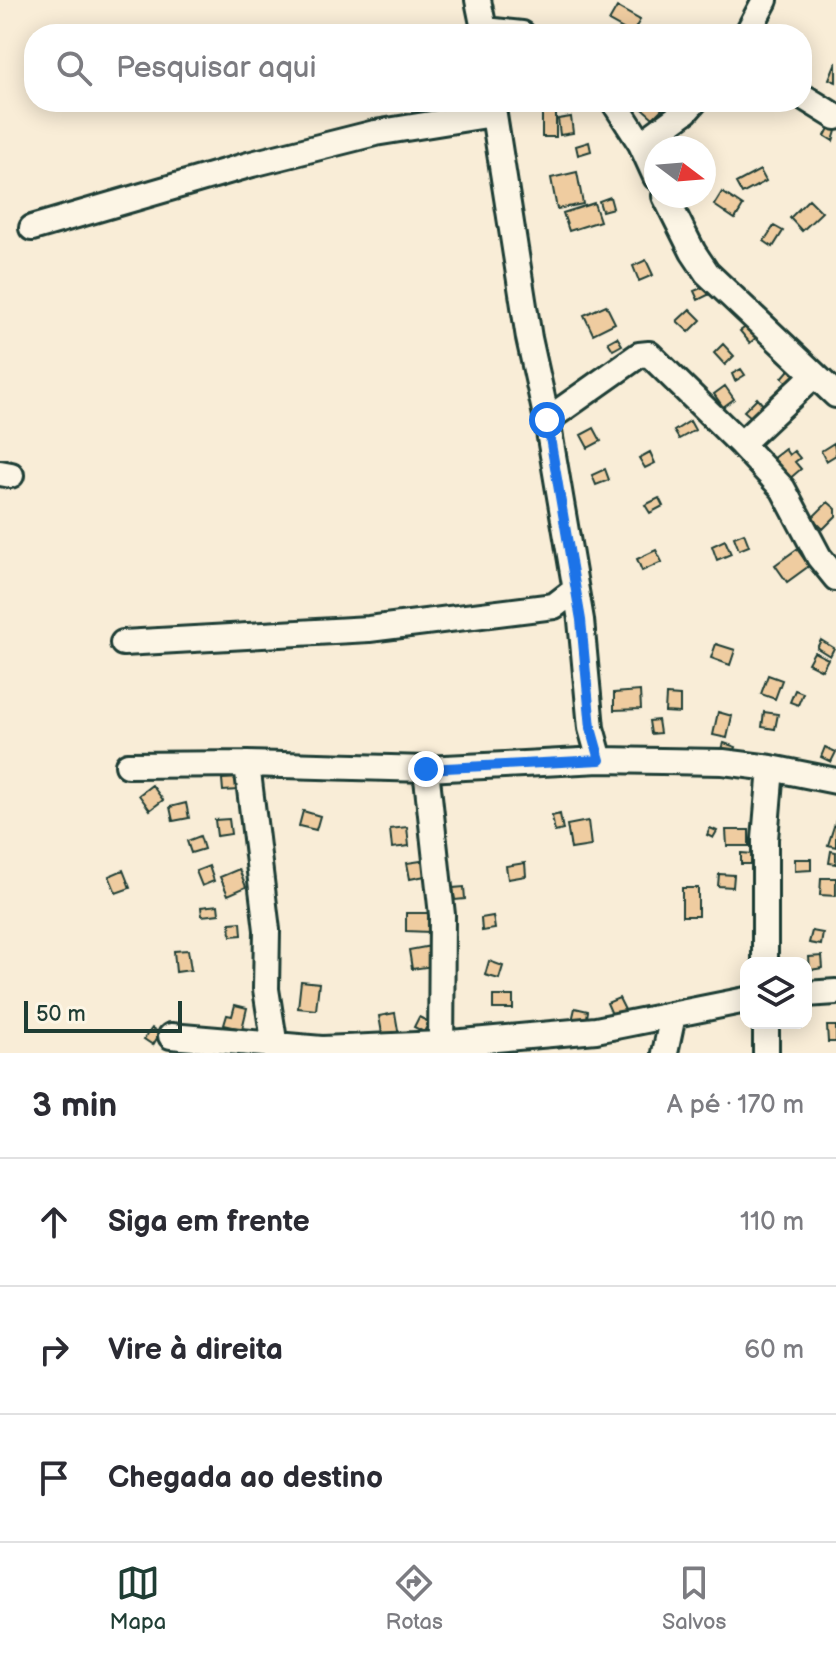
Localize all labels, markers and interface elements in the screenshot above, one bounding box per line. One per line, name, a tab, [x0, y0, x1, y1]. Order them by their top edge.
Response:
search box	[24, 24, 812, 112]
icon: search	[52, 46, 96, 90]
text: Pesquisar aqui	[116, 50, 317, 86]
north arrow	[644, 136, 716, 208]
route start	[529, 402, 565, 438]
route end	[408, 751, 444, 787]
map controls	[740, 957, 812, 1029]
button: layers	[740, 957, 812, 1029]
scale bar	[24, 997, 182, 1033]
text: 50 m	[36, 1001, 86, 1028]
text: 3 min	[32, 1085, 117, 1126]
text: A pé · 170 m	[667, 1090, 804, 1121]
icon: ahead	[32, 1200, 76, 1244]
text: Siga em frente	[108, 1204, 310, 1240]
text: 110 m	[740, 1207, 804, 1238]
icon: right	[32, 1328, 76, 1372]
text: Vire à direita	[108, 1332, 283, 1368]
text: 60 m	[744, 1335, 804, 1366]
icon: arrive	[32, 1456, 76, 1500]
text: Chegada ao destino	[108, 1460, 383, 1496]
tab: Mapa	[110, 1561, 166, 1636]
tab: Rotas	[385, 1561, 443, 1636]
tab: Salvos	[662, 1561, 726, 1636]

